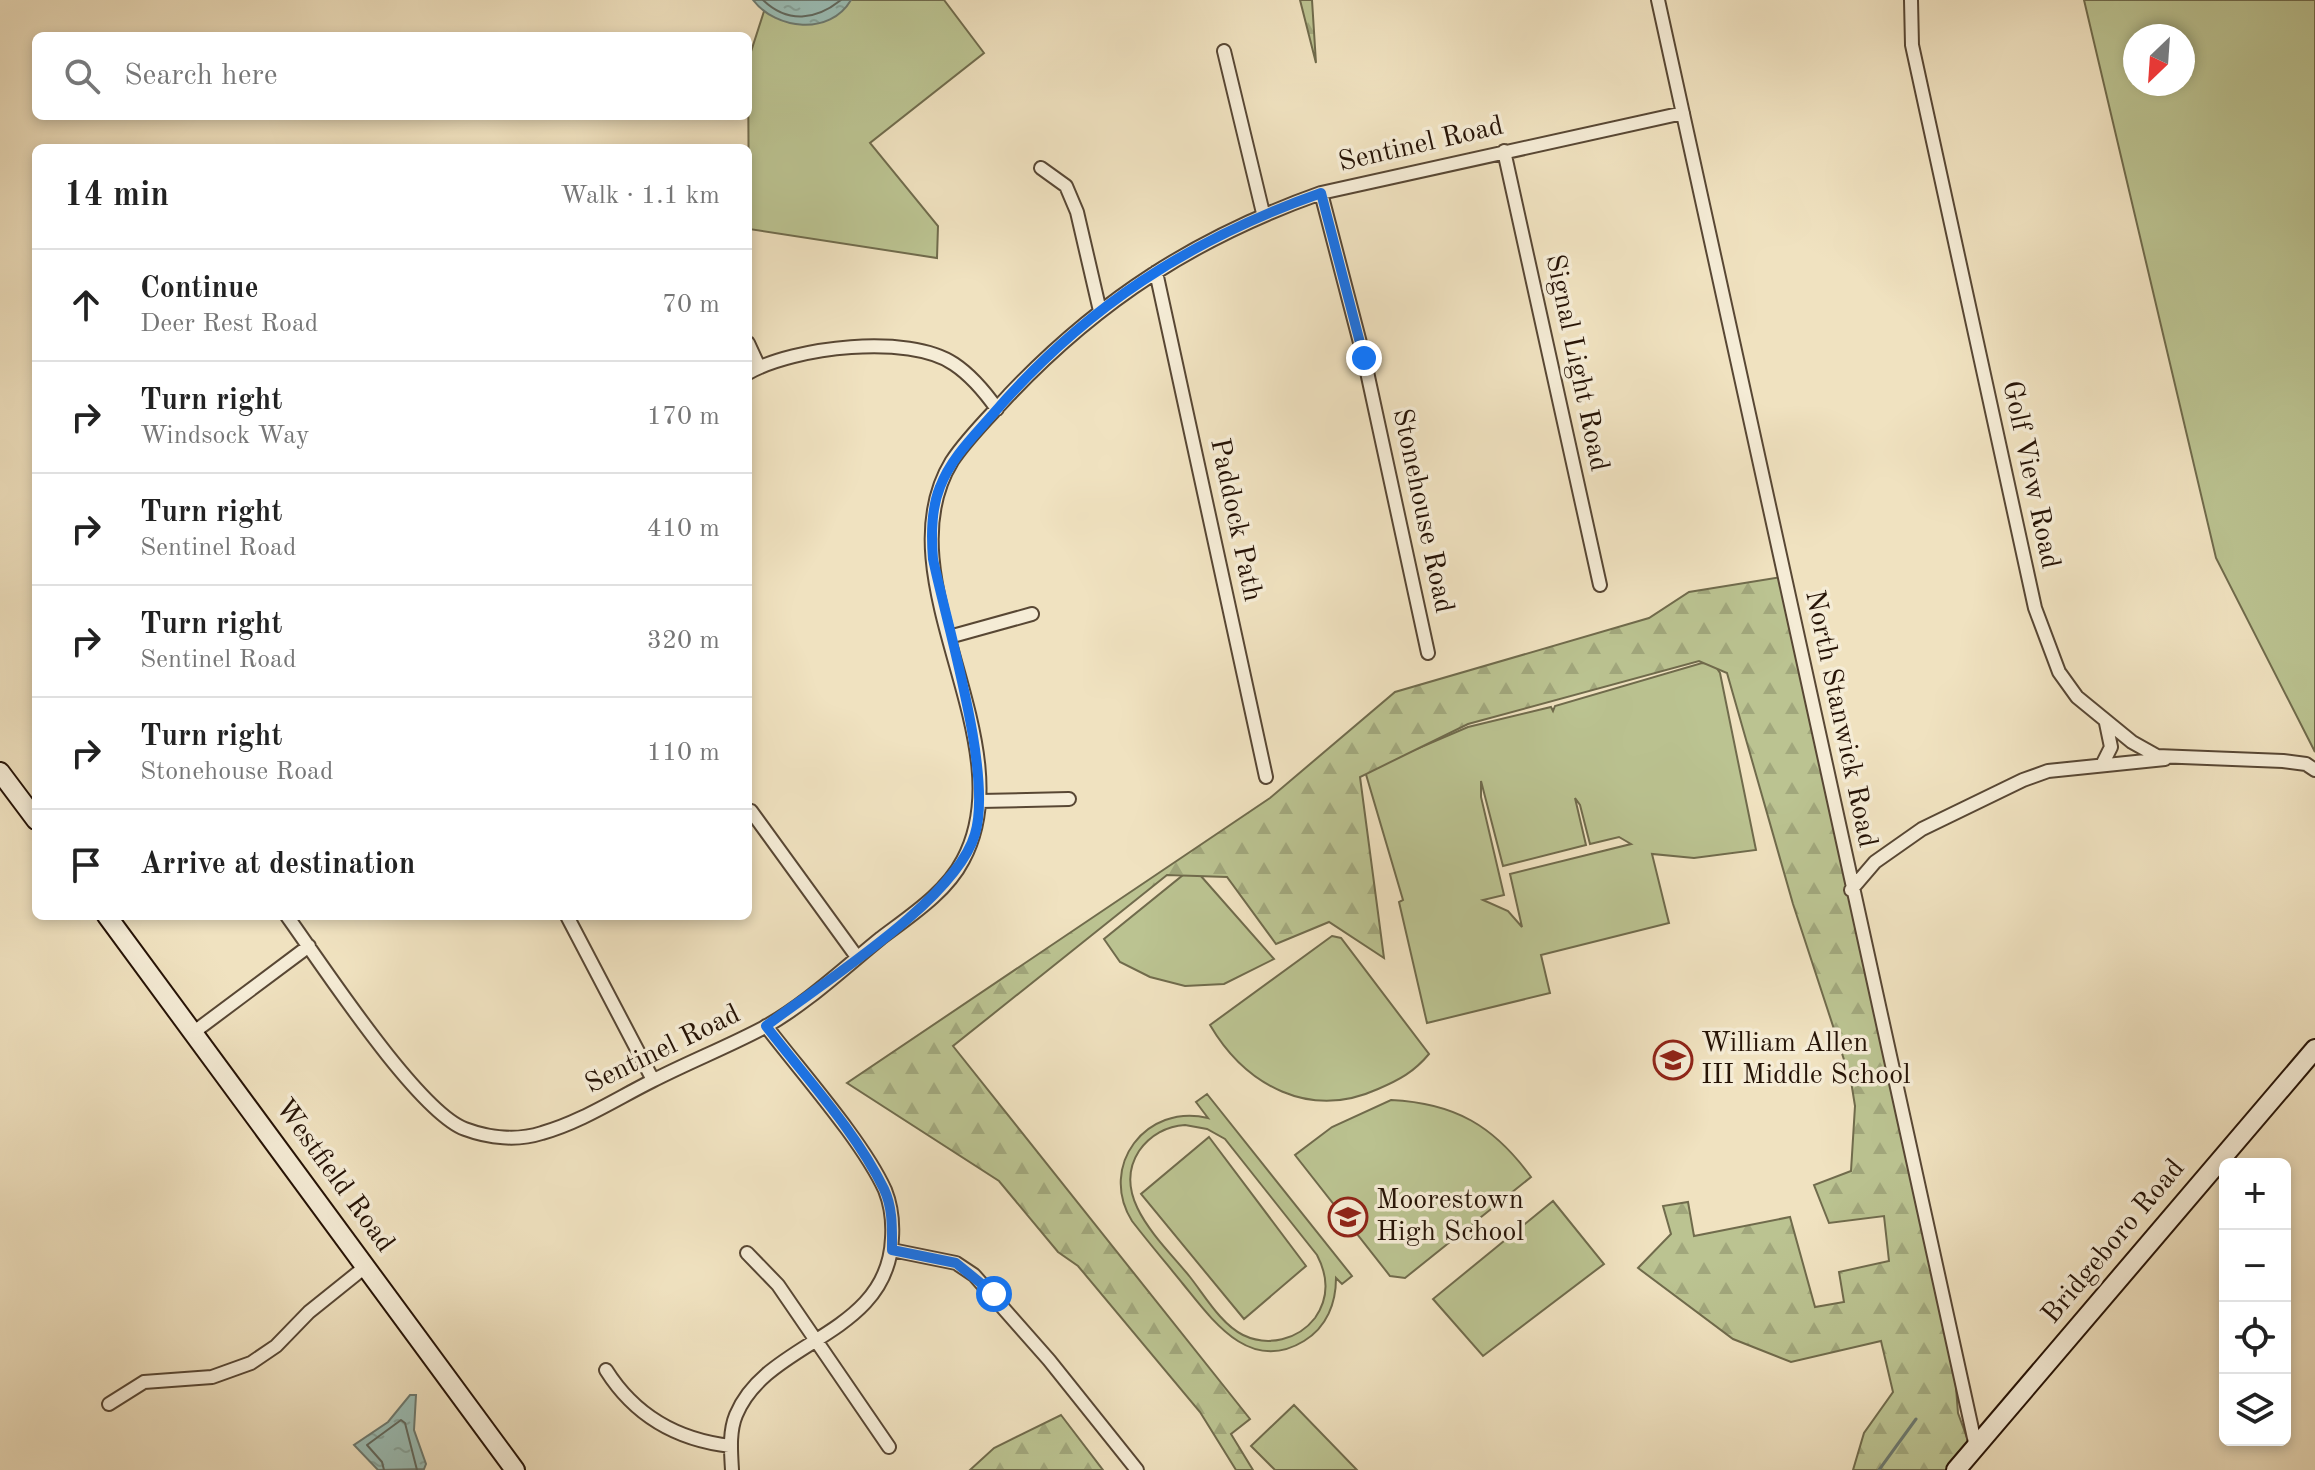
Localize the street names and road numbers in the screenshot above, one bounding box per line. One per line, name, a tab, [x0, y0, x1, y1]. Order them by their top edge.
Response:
street label: Sentinel Road	[1336, 112, 1506, 178]
street label: Signal Light Road	[1539, 252, 1613, 474]
street label: Golf View Road	[1996, 378, 2064, 572]
street label: Stonehouse Road	[1387, 406, 1457, 616]
street label: Paddock Path	[1204, 436, 1266, 604]
street label: North Stanwick Road	[1799, 588, 1881, 850]
street label: Sentinel Road	[581, 1000, 745, 1100]
street label: Westfield Road	[269, 1094, 399, 1258]
street label: Bridgeboro Road	[2037, 1155, 2191, 1329]

